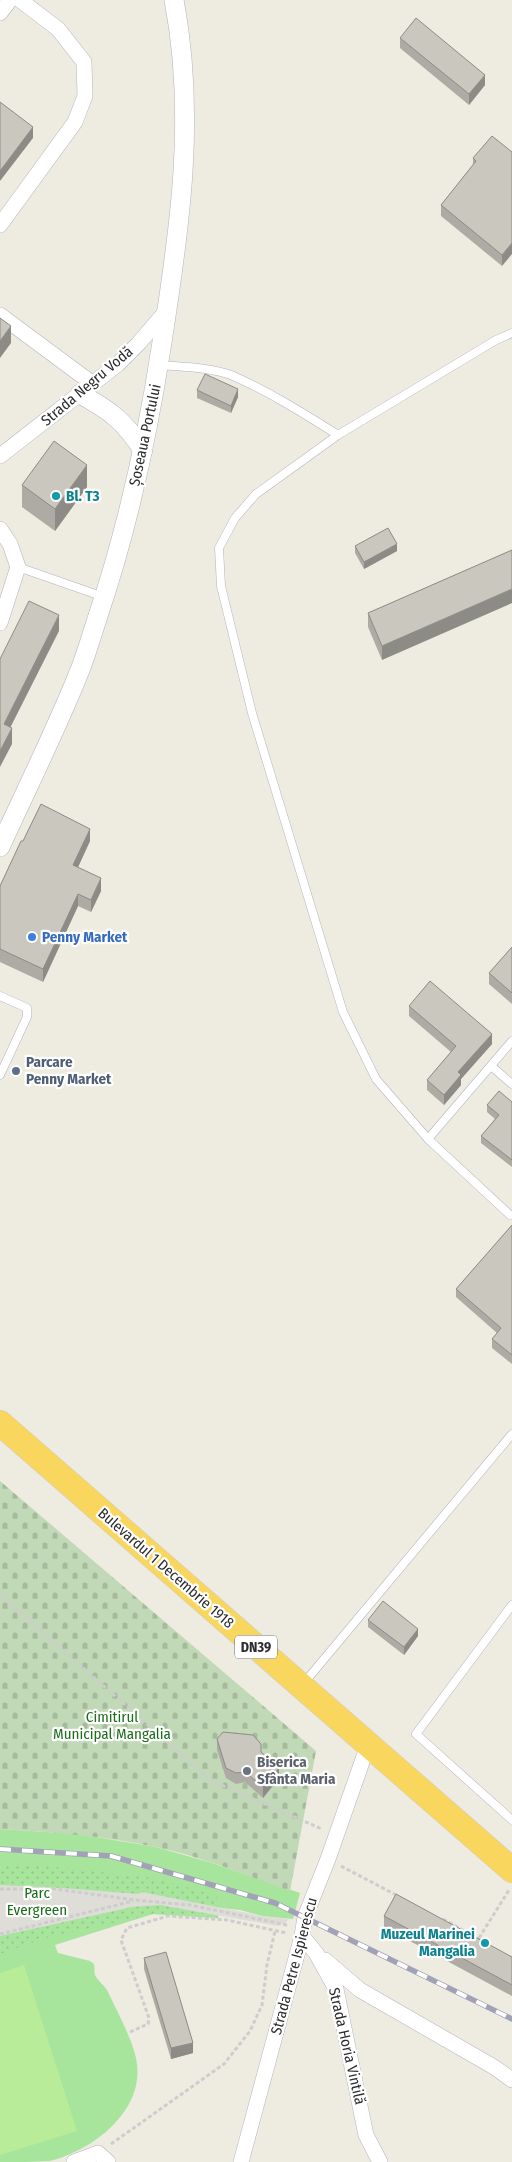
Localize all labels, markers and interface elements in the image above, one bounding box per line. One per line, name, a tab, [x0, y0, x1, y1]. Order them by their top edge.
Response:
street label: Strada Negru Vodă	[38, 342, 136, 430]
street label: Șoseaua Portului	[125, 382, 166, 488]
place label: Bl. T3	[66, 487, 100, 505]
marker: Bl. T3	[50, 490, 62, 502]
place label: Penny Market	[42, 928, 128, 946]
marker: Penny Market	[26, 931, 38, 943]
place label: Parcare Penny Market	[26, 1053, 112, 1088]
marker: Parcare Penny Market	[10, 1065, 22, 1077]
street label: Bulevardul 1 Decembrie 1918	[94, 1504, 238, 1632]
road number: DN39	[235, 1635, 277, 1658]
park label: Cimitirul Municipal Mangalia	[53, 1708, 171, 1743]
place label: Biserica Sfânta Maria	[257, 1753, 336, 1788]
marker: Biserica Sfânta Maria	[241, 1765, 253, 1777]
park label: Parc Evergreen	[7, 1884, 67, 1919]
street label: Strada Petre Ispierescu	[267, 1896, 321, 2036]
place label: Muzeul Marinei Mangalia	[381, 1925, 476, 1960]
marker: Muzeul Marinei Mangalia	[479, 1937, 491, 1949]
street label: Strada Horia Vintilă	[325, 1986, 369, 2106]

